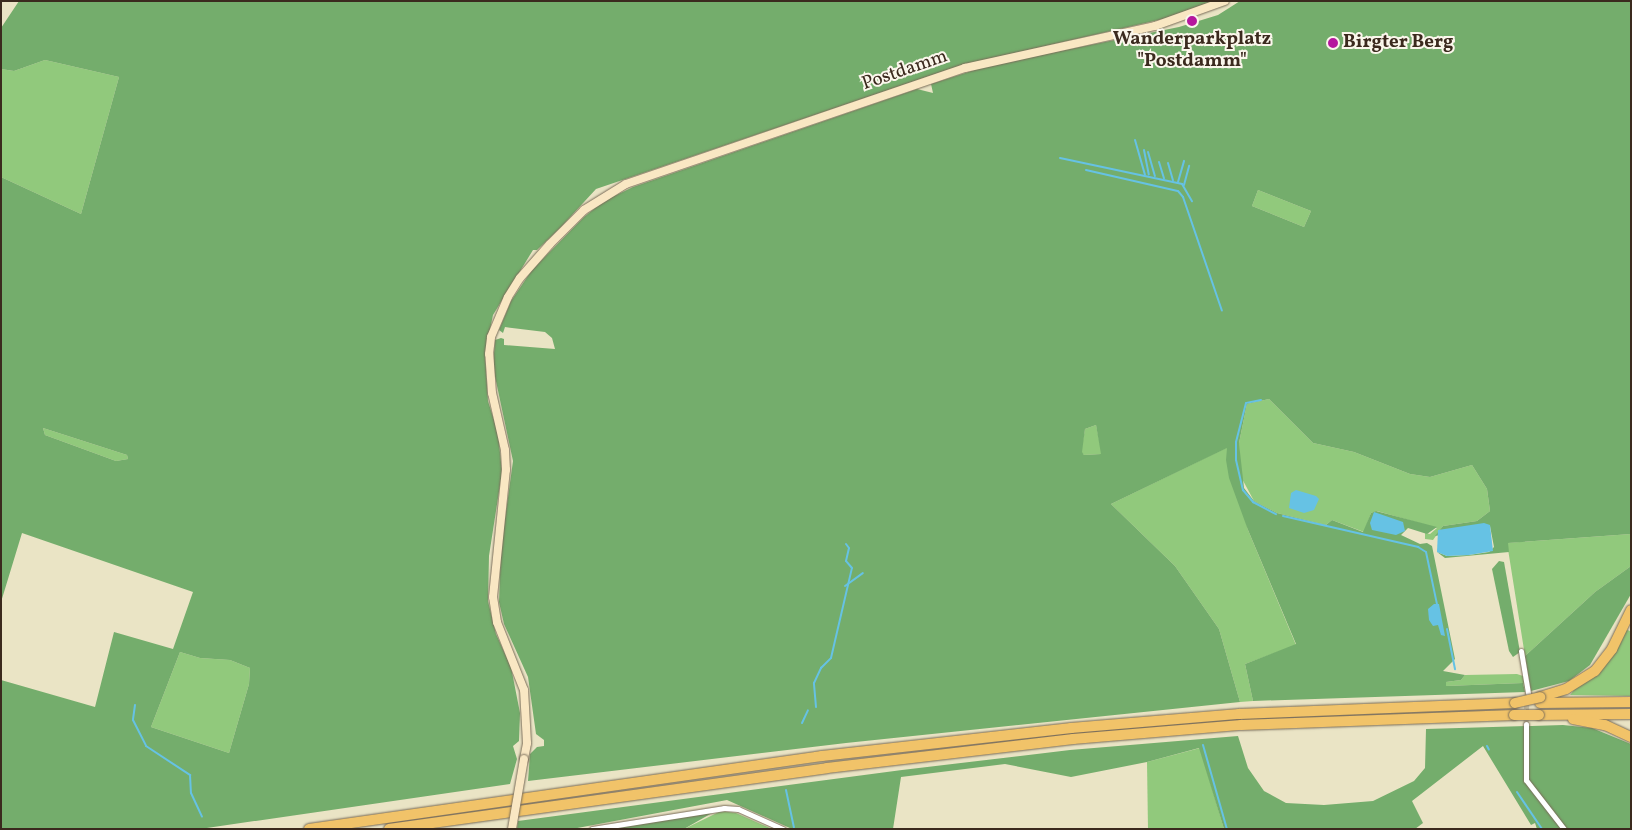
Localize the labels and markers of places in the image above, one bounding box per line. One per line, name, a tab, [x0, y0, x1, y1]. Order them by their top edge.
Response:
marker: Wanderparkplatz "Postdamm"	[1186, 15, 1198, 27]
place label: Wanderparkplatz "Postdamm"	[1113, 29, 1271, 73]
place label: Birgter Berg	[1343, 32, 1453, 54]
marker: Birgter Berg	[1327, 37, 1339, 49]

